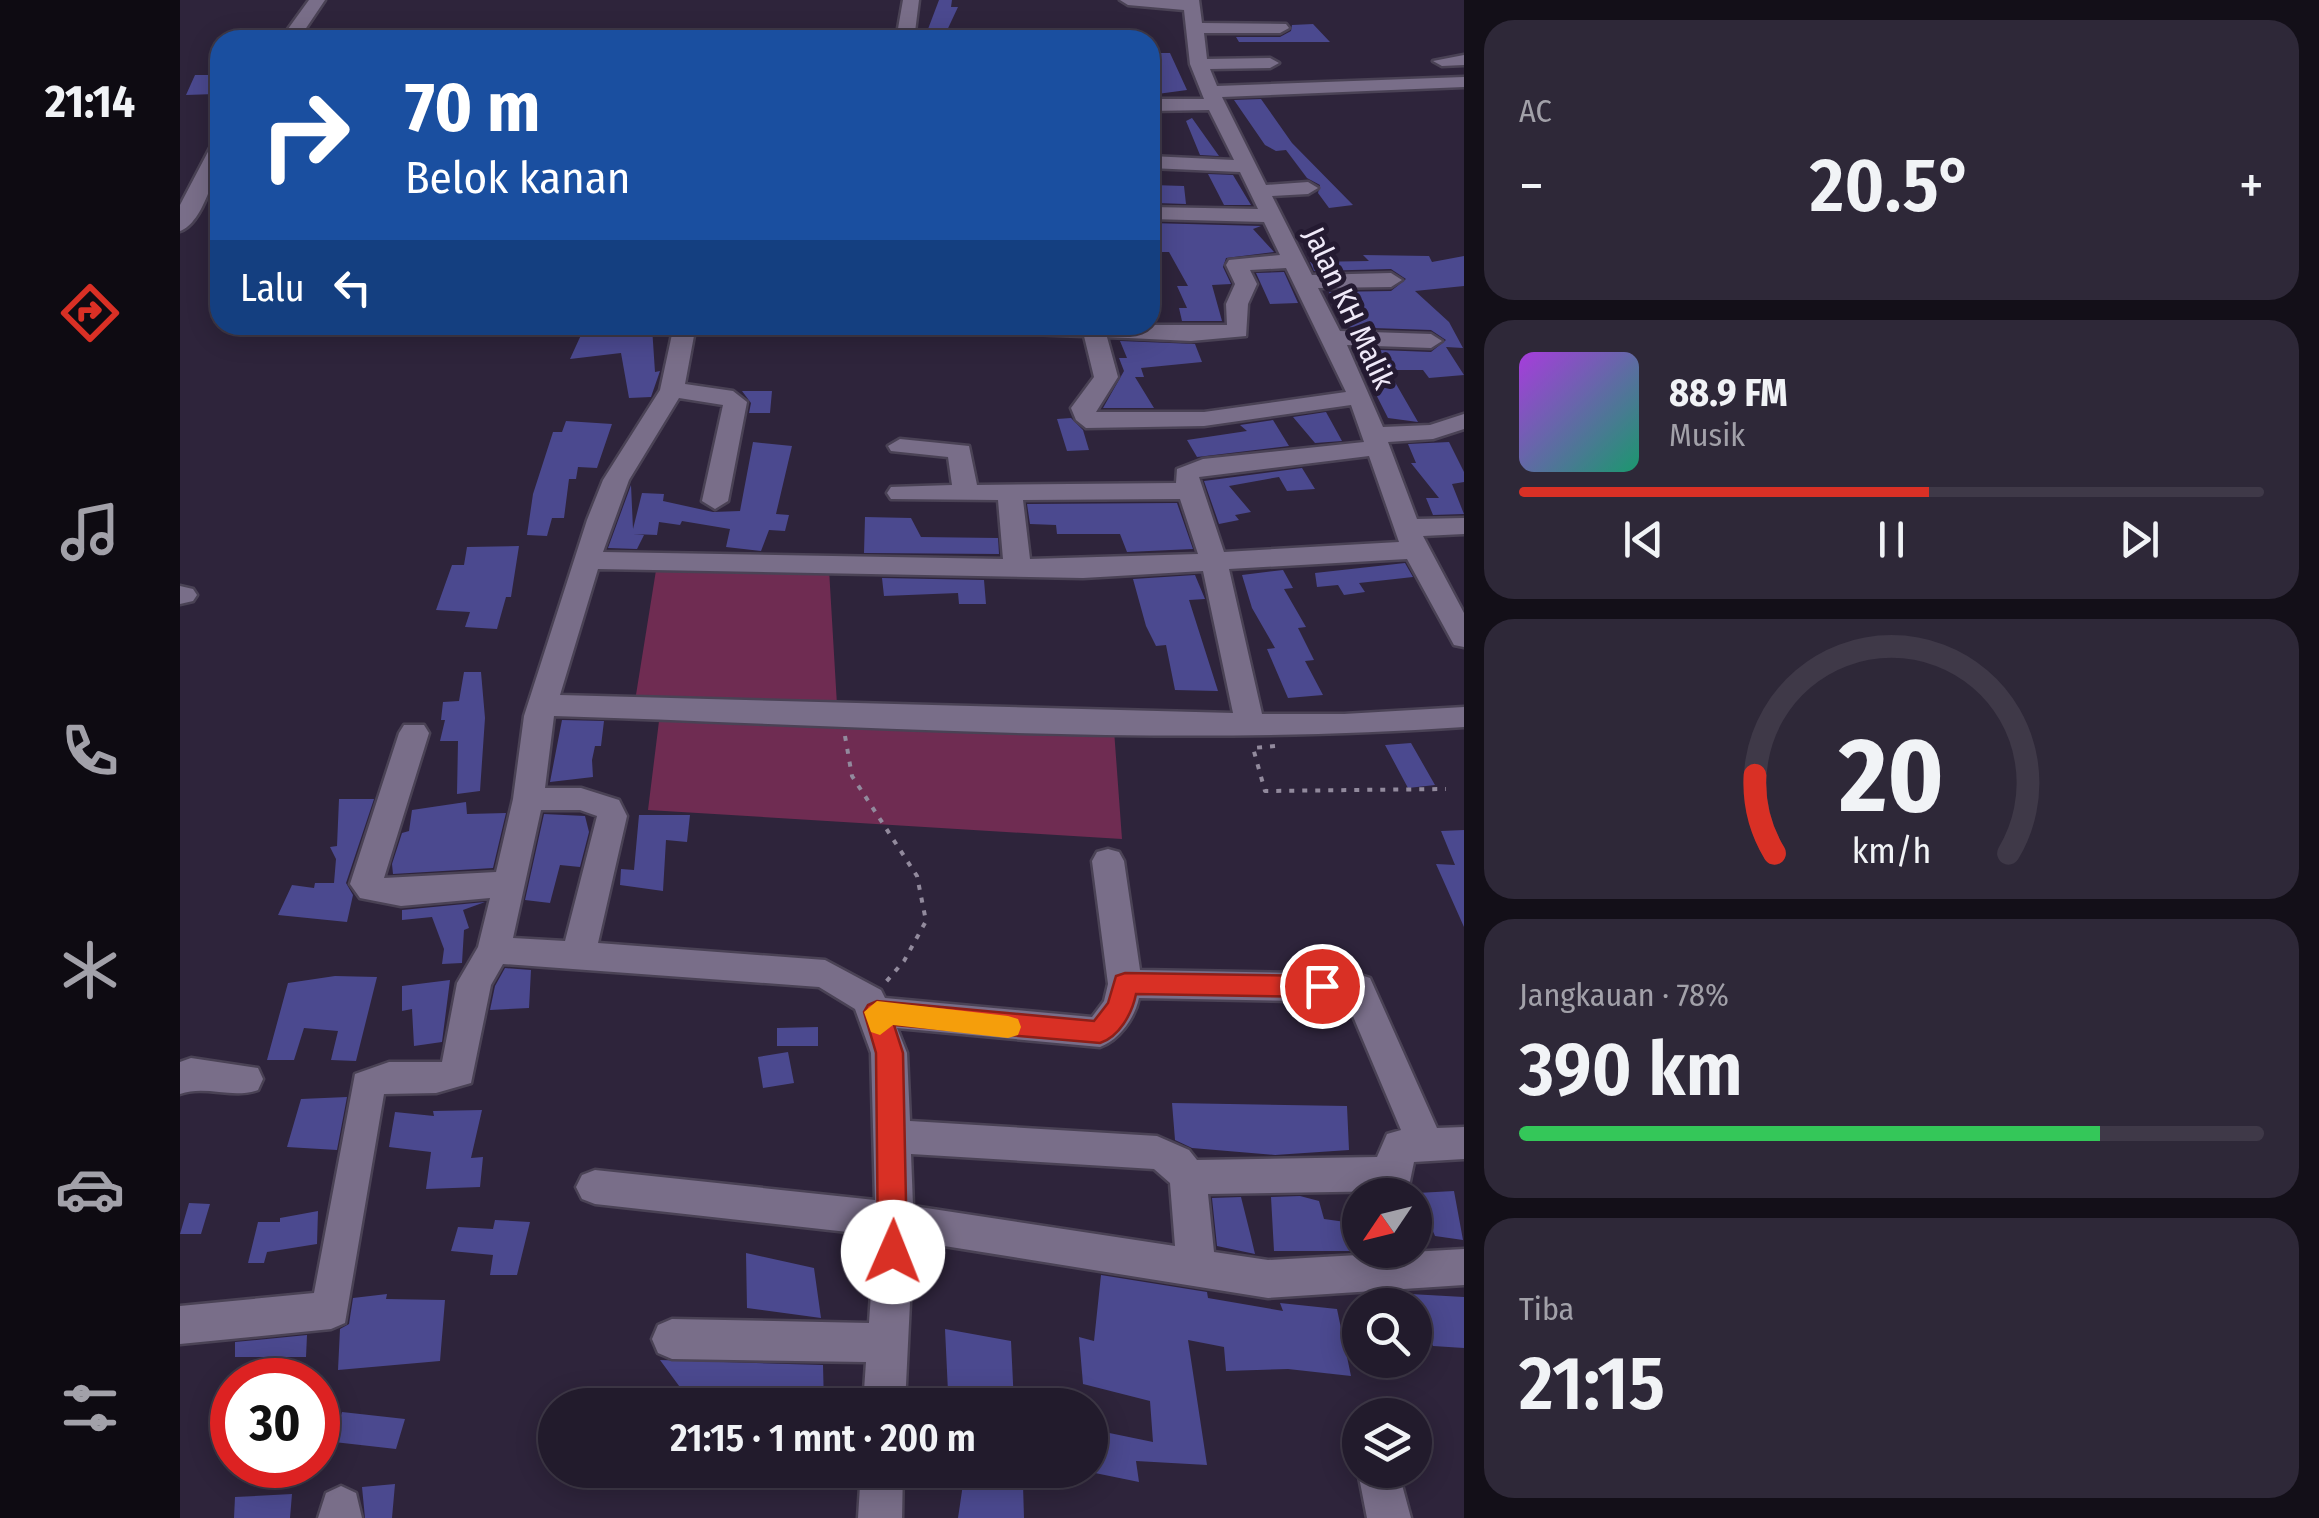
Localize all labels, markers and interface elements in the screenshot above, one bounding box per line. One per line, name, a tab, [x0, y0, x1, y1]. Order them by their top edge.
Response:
text: 70 m	[405, 66, 540, 150]
icon: right	[240, 70, 370, 200]
text: 21:14	[45, 75, 135, 129]
text: AC	[1519, 92, 1552, 130]
text: 20.5°	[1810, 141, 1973, 231]
text: Belok kanan	[405, 151, 631, 205]
text: −	[1519, 153, 1544, 219]
text: +	[2239, 153, 2264, 219]
street label: Jalan KH Malik	[1296, 221, 1402, 395]
icon: left	[325, 260, 380, 315]
text: Lalu	[240, 265, 305, 311]
icon: directions	[55, 278, 125, 348]
text: 88.9 FM	[1669, 370, 1788, 416]
text: Musik	[1669, 416, 1745, 454]
icon: music	[55, 497, 125, 567]
icon: previous	[1616, 512, 1671, 567]
icon: pause	[1864, 512, 1919, 567]
icon: next	[2112, 512, 2167, 567]
text: 20	[1838, 714, 1944, 839]
icon: phone	[55, 716, 125, 786]
text: km/h	[1852, 830, 1931, 872]
icon: climate	[55, 935, 125, 1005]
pin	[1280, 944, 1365, 1029]
icon: arrive	[1295, 959, 1350, 1014]
text: Jangkauan · 78%	[1519, 976, 1729, 1014]
text: 390 km	[1519, 1025, 1743, 1115]
icon: car	[55, 1154, 125, 1224]
north arrow	[1342, 1178, 1432, 1268]
map controls	[1342, 1178, 1432, 1488]
position arrow	[841, 1200, 945, 1304]
button: search	[1342, 1288, 1432, 1378]
text: Tiba	[1519, 1290, 1574, 1328]
text: 21:15	[1519, 1339, 1665, 1429]
speed limit sign: 30	[210, 1358, 340, 1488]
icon: filters	[55, 1373, 125, 1443]
button: layers	[1342, 1398, 1432, 1488]
text: 21:15 · 1 mnt · 200 m	[670, 1415, 976, 1461]

